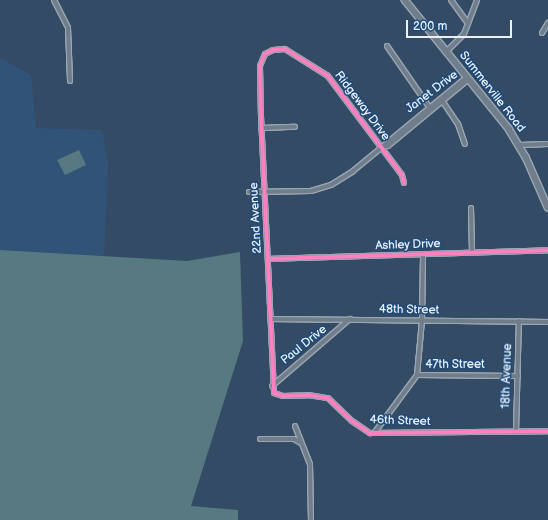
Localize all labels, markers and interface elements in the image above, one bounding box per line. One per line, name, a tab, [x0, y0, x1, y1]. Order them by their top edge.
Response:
scale bar	[408, 12, 514, 38]
text: 200 m	[413, 19, 447, 34]
street label: Summerville Road	[456, 49, 528, 135]
street label: Ridgeway Drive	[331, 68, 393, 144]
street label: Janet Drive	[403, 68, 461, 116]
street label: 22nd Avenue	[247, 182, 265, 254]
street label: Ashley Drive	[375, 237, 441, 253]
street label: 48th Street	[378, 302, 440, 318]
street label: Paul Drive	[278, 322, 330, 368]
street label: 18th Avenue	[499, 343, 515, 409]
street label: 47th Street	[425, 358, 485, 372]
street label: 46th Street	[369, 413, 431, 429]

